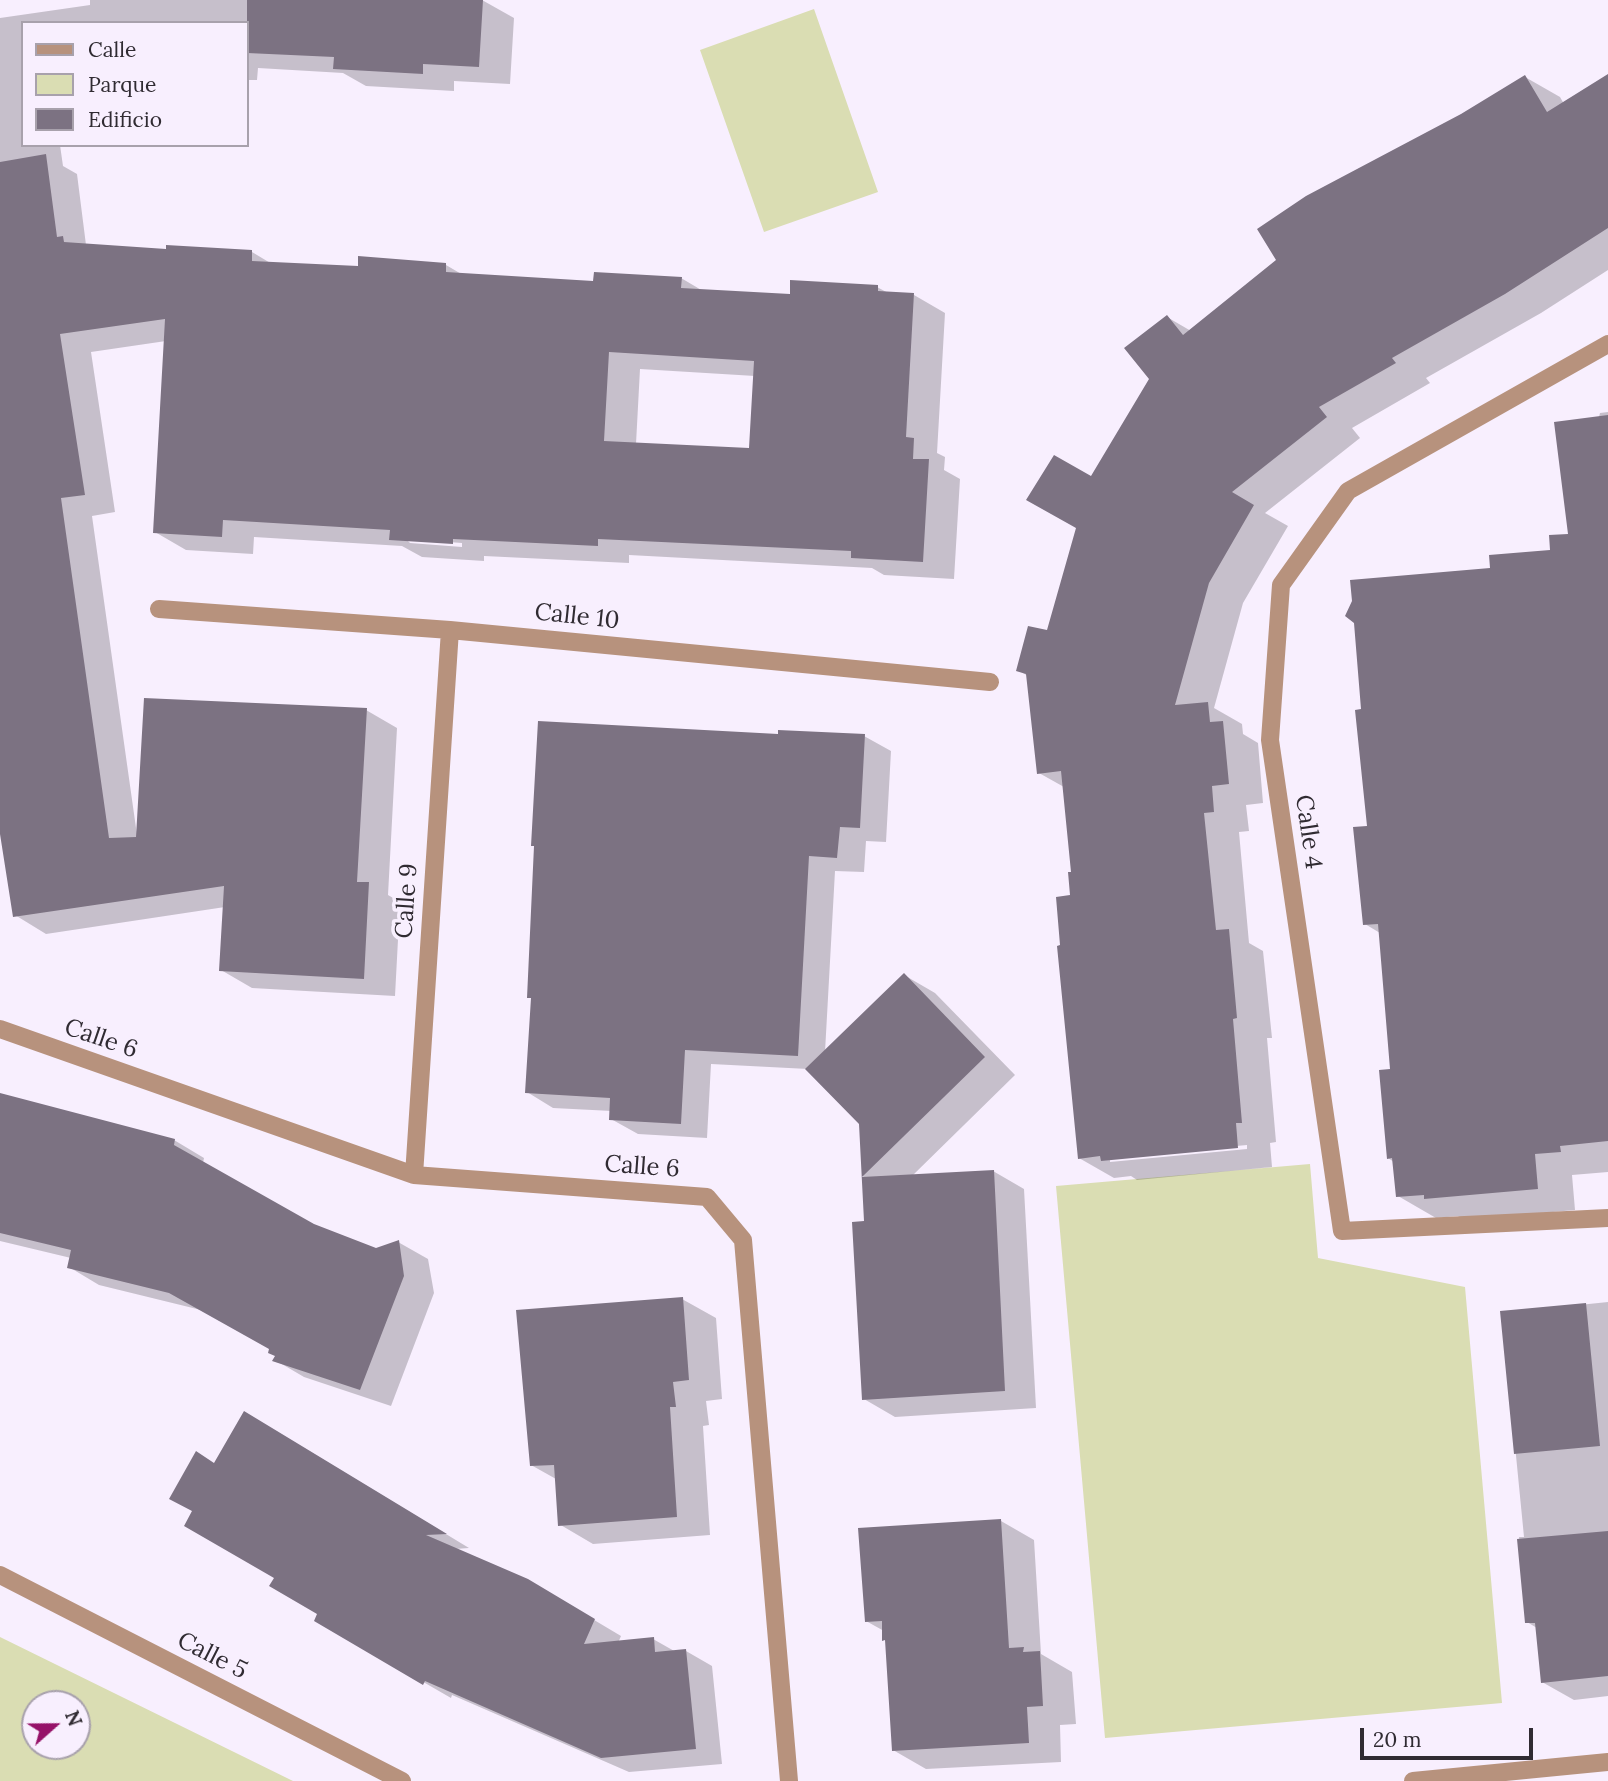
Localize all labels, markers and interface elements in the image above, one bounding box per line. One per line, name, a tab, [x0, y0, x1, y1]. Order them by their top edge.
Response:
legend	[21, 21, 248, 147]
text: Calle	[88, 36, 136, 63]
text: Parque	[88, 71, 156, 98]
text: Edificio	[88, 106, 162, 133]
street label: Calle 10	[533, 598, 621, 636]
street label: Calle 4	[1289, 793, 1327, 871]
street label: Calle 9	[390, 862, 424, 940]
street label: Calle 6	[61, 1013, 141, 1065]
street label: Calle 6	[603, 1150, 681, 1184]
street label: Calle 5	[172, 1626, 252, 1686]
north arrow	[21, 1690, 91, 1760]
text: N	[60, 1707, 88, 1729]
scale bar	[1363, 1714, 1536, 1758]
text: 20 m	[1373, 1726, 1422, 1753]

